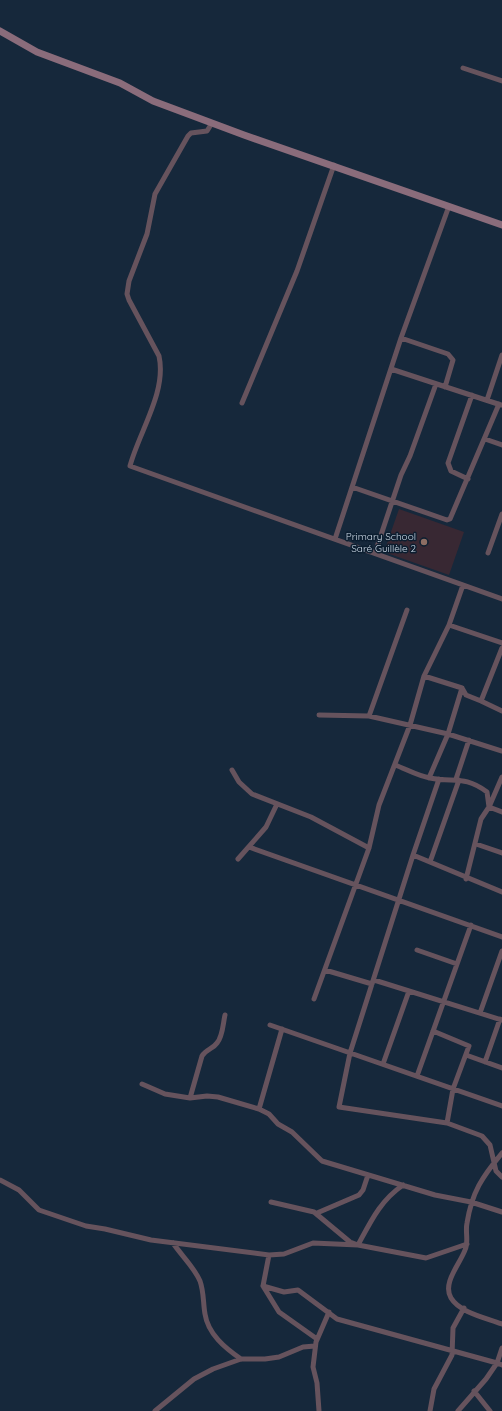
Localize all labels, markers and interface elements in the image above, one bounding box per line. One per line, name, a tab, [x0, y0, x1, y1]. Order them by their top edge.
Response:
place label: Primary School Saré Guillèle 2	[346, 530, 416, 555]
marker: Primary School Saré Guillèle 2	[419, 537, 429, 547]

